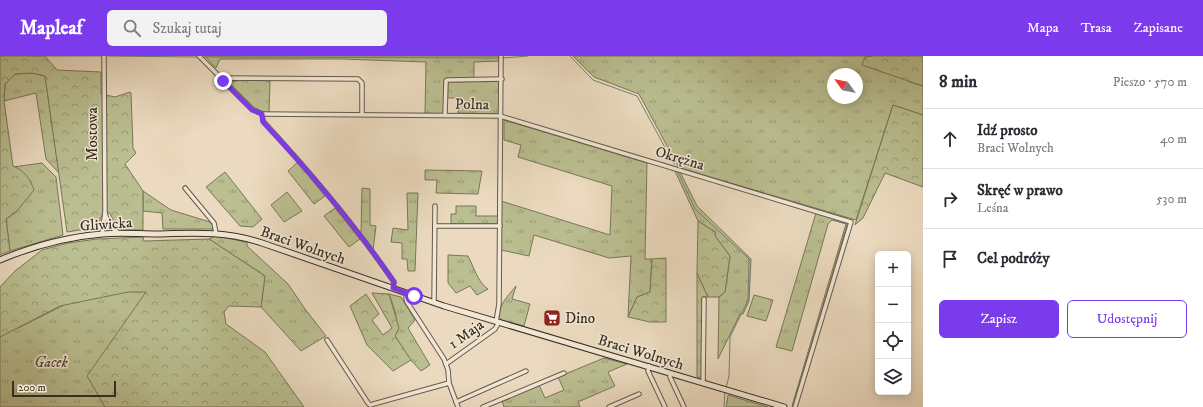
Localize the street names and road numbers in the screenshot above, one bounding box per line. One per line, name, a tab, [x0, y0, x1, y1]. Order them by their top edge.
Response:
street label: Polna	[455, 95, 490, 114]
street label: Mostowa	[83, 106, 102, 161]
street label: Okrężna	[653, 142, 707, 175]
street label: Gliwicka	[79, 213, 134, 236]
street label: Braci Wolnych	[258, 222, 348, 269]
street label: 1 Maja	[445, 315, 488, 353]
street label: Braci Wolnych	[596, 330, 686, 375]

